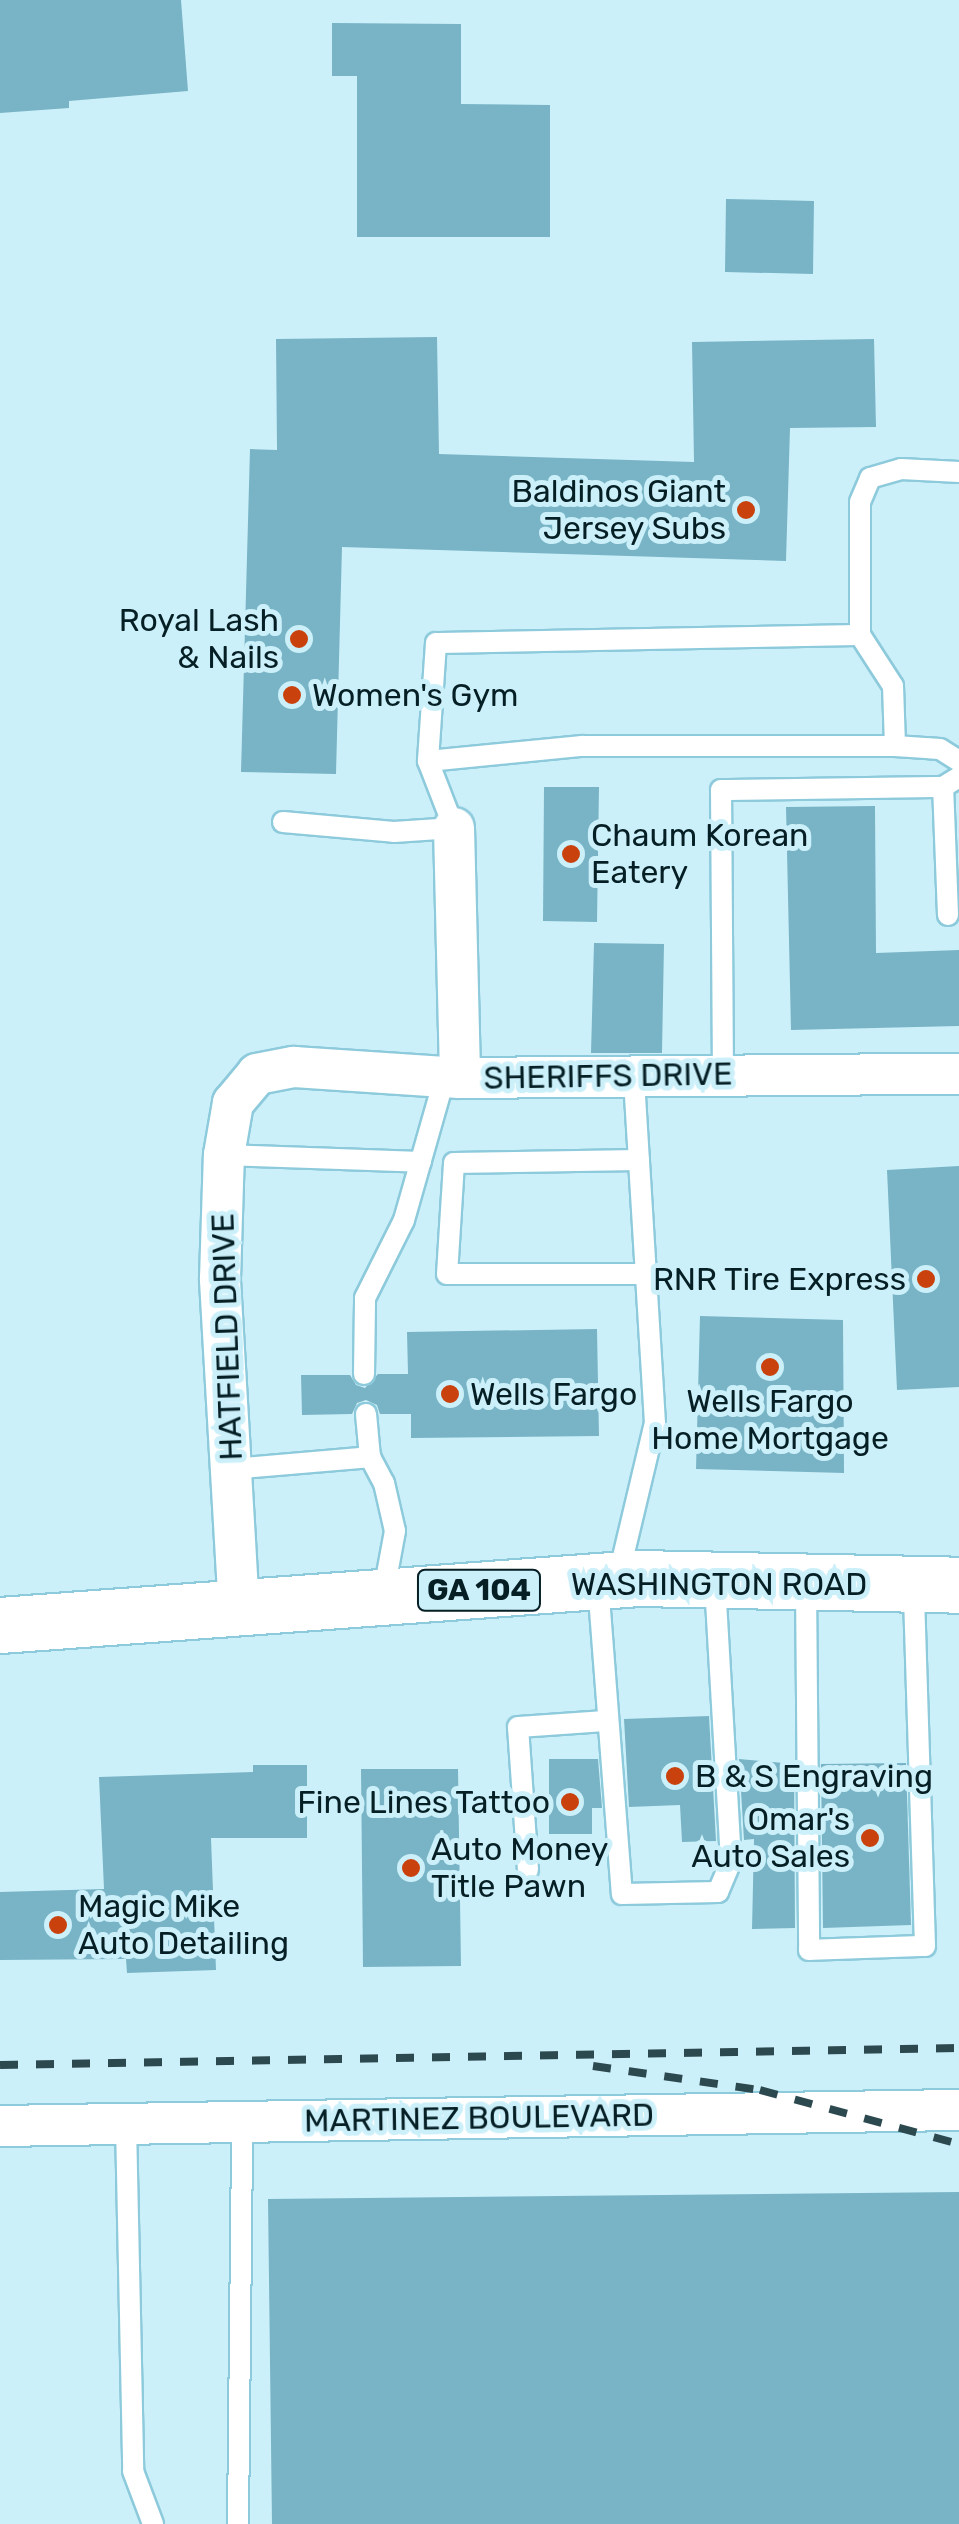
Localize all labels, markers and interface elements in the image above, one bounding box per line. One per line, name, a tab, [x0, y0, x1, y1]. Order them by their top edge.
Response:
place label: Baldinos Giant Jersey Subs	[512, 473, 726, 548]
marker: Baldinos Giant Jersey Subs	[735, 499, 757, 521]
place label: Royal Lash & Nails	[119, 602, 279, 677]
marker: Royal Lash & Nails	[288, 628, 310, 650]
place label: Women's Gym	[312, 676, 519, 714]
marker: Women's Gym	[281, 684, 303, 706]
place label: Chaum Korean Eatery	[591, 817, 808, 892]
marker: Chaum Korean Eatery	[560, 843, 582, 865]
street label: SHERIFFS DRIVE	[483, 1055, 733, 1097]
street label: HATFIELD DRIVE	[203, 1213, 251, 1461]
place label: RNR Tire Express	[652, 1260, 906, 1298]
marker: RNR Tire Express	[915, 1268, 937, 1290]
marker: Wells Fargo Home Mortgage	[759, 1356, 781, 1378]
place label: Wells Fargo	[470, 1375, 637, 1413]
marker: Wells Fargo	[439, 1383, 461, 1405]
place label: Wells Fargo Home Mortgage	[651, 1383, 889, 1458]
road number: GA 104	[416, 1565, 542, 1615]
street label: WASHINGTON ROAD	[571, 1565, 867, 1603]
place label: B & S Engraving	[695, 1757, 933, 1795]
marker: B & S Engraving	[664, 1765, 686, 1787]
place label: Fine Lines Tattoo	[296, 1783, 550, 1821]
marker: Fine Lines Tattoo	[559, 1791, 581, 1813]
place label: Omar's Auto Sales	[691, 1801, 850, 1876]
marker: Omar's Auto Sales	[859, 1827, 881, 1849]
place label: Auto Money Title Pawn	[431, 1831, 608, 1906]
marker: Auto Money Title Pawn	[400, 1857, 422, 1879]
place label: Magic Mike Auto Detailing	[78, 1888, 289, 1963]
marker: Magic Mike Auto Detailing	[47, 1914, 69, 1936]
street label: MARTINEZ BOULEVARD	[304, 2096, 654, 2140]

